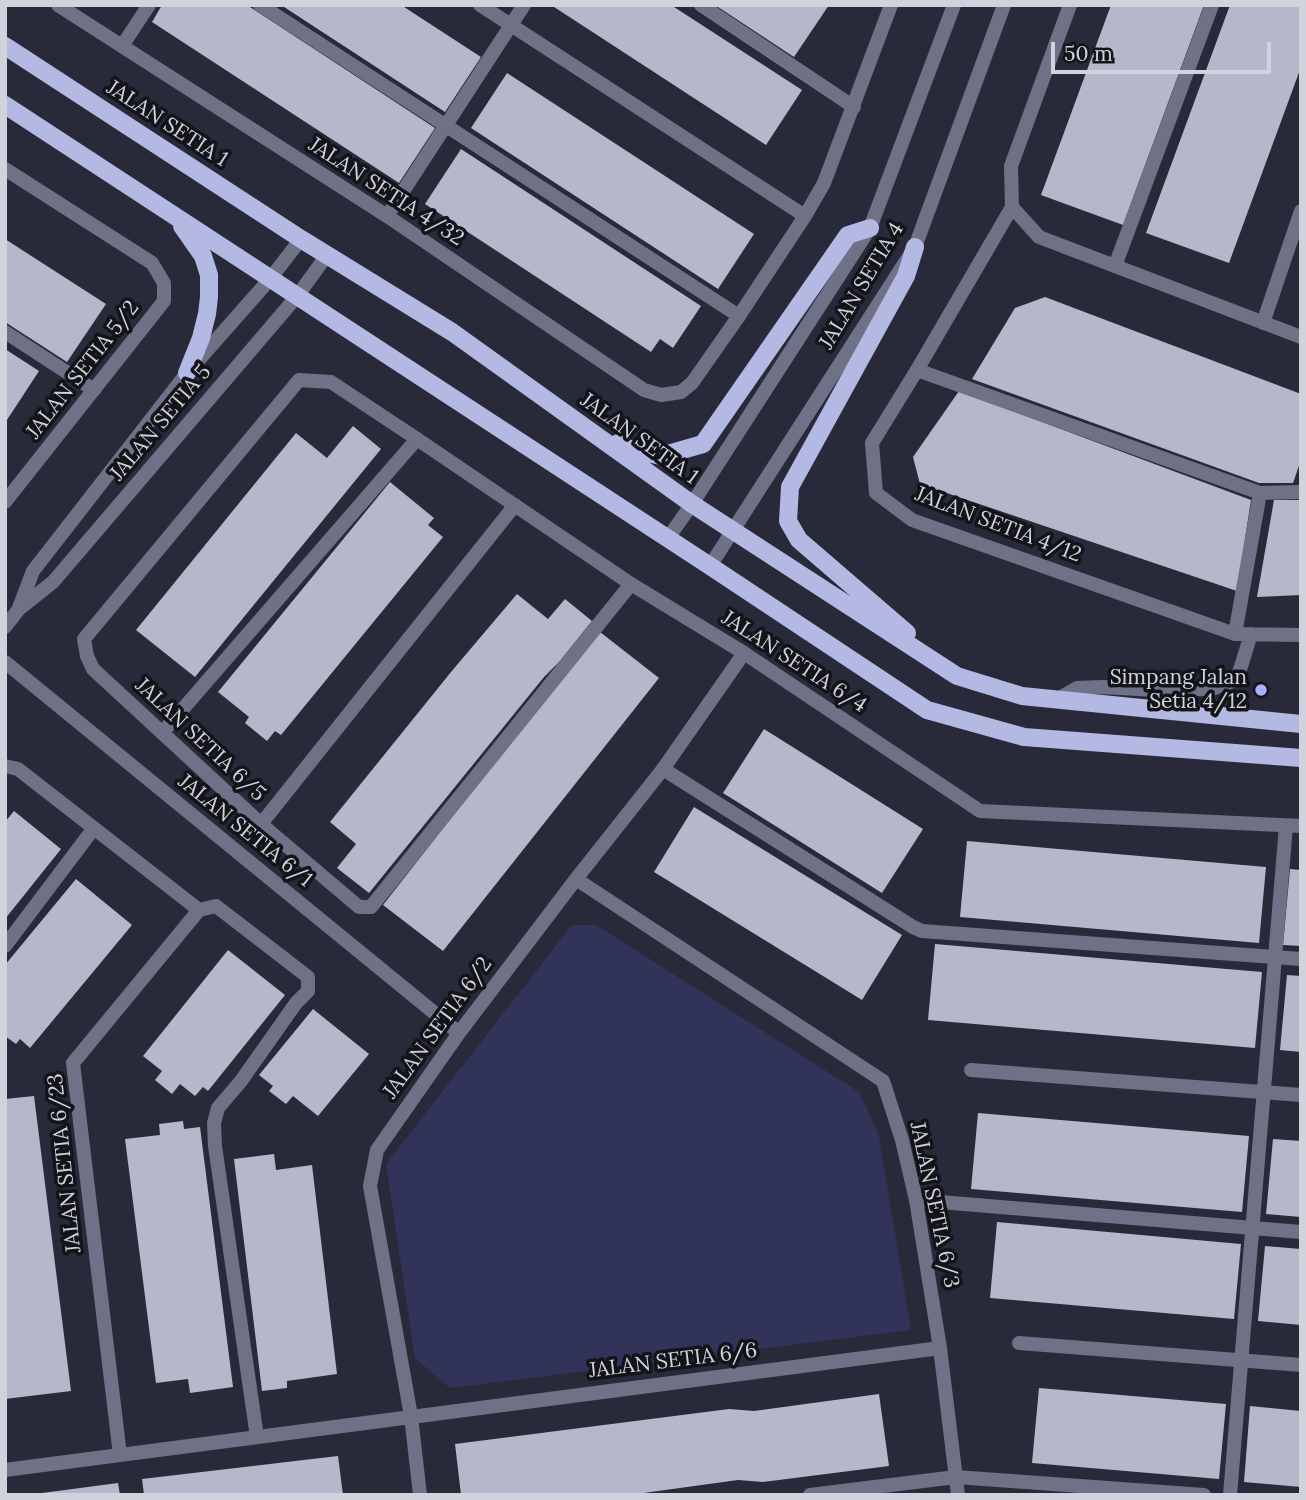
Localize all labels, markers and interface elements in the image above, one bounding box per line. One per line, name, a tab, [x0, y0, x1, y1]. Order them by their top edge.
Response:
scale bar	[1054, 28, 1274, 72]
text: 50 m	[1064, 40, 1113, 67]
street label: JALAN SETIA 1	[102, 76, 232, 172]
street label: JALAN SETIA 4/32	[304, 132, 468, 252]
street label: JALAN SETIA 4	[814, 218, 910, 354]
street label: JALAN SETIA 5/2	[21, 296, 145, 444]
street label: JALAN SETIA 5	[105, 360, 217, 486]
street label: JALAN SETIA 1	[575, 388, 703, 490]
street label: JALAN SETIA 4/12	[911, 482, 1085, 568]
street label: JALAN SETIA 6/4	[717, 606, 871, 718]
place label: Simpang Jalan Setia 4/12	[1110, 665, 1247, 715]
street label: JALAN SETIA 6/5	[130, 673, 270, 807]
marker: Simpang Jalan Setia 4/12	[1253, 682, 1269, 698]
street label: JALAN SETIA 6/1	[173, 769, 317, 893]
street label: JALAN SETIA 6/2	[378, 952, 498, 1104]
street label: JALAN SETIA 6/23	[43, 1072, 87, 1254]
street label: JALAN SETIA 6/3	[904, 1120, 964, 1290]
street label: JALAN SETIA 6/6	[587, 1338, 759, 1384]

